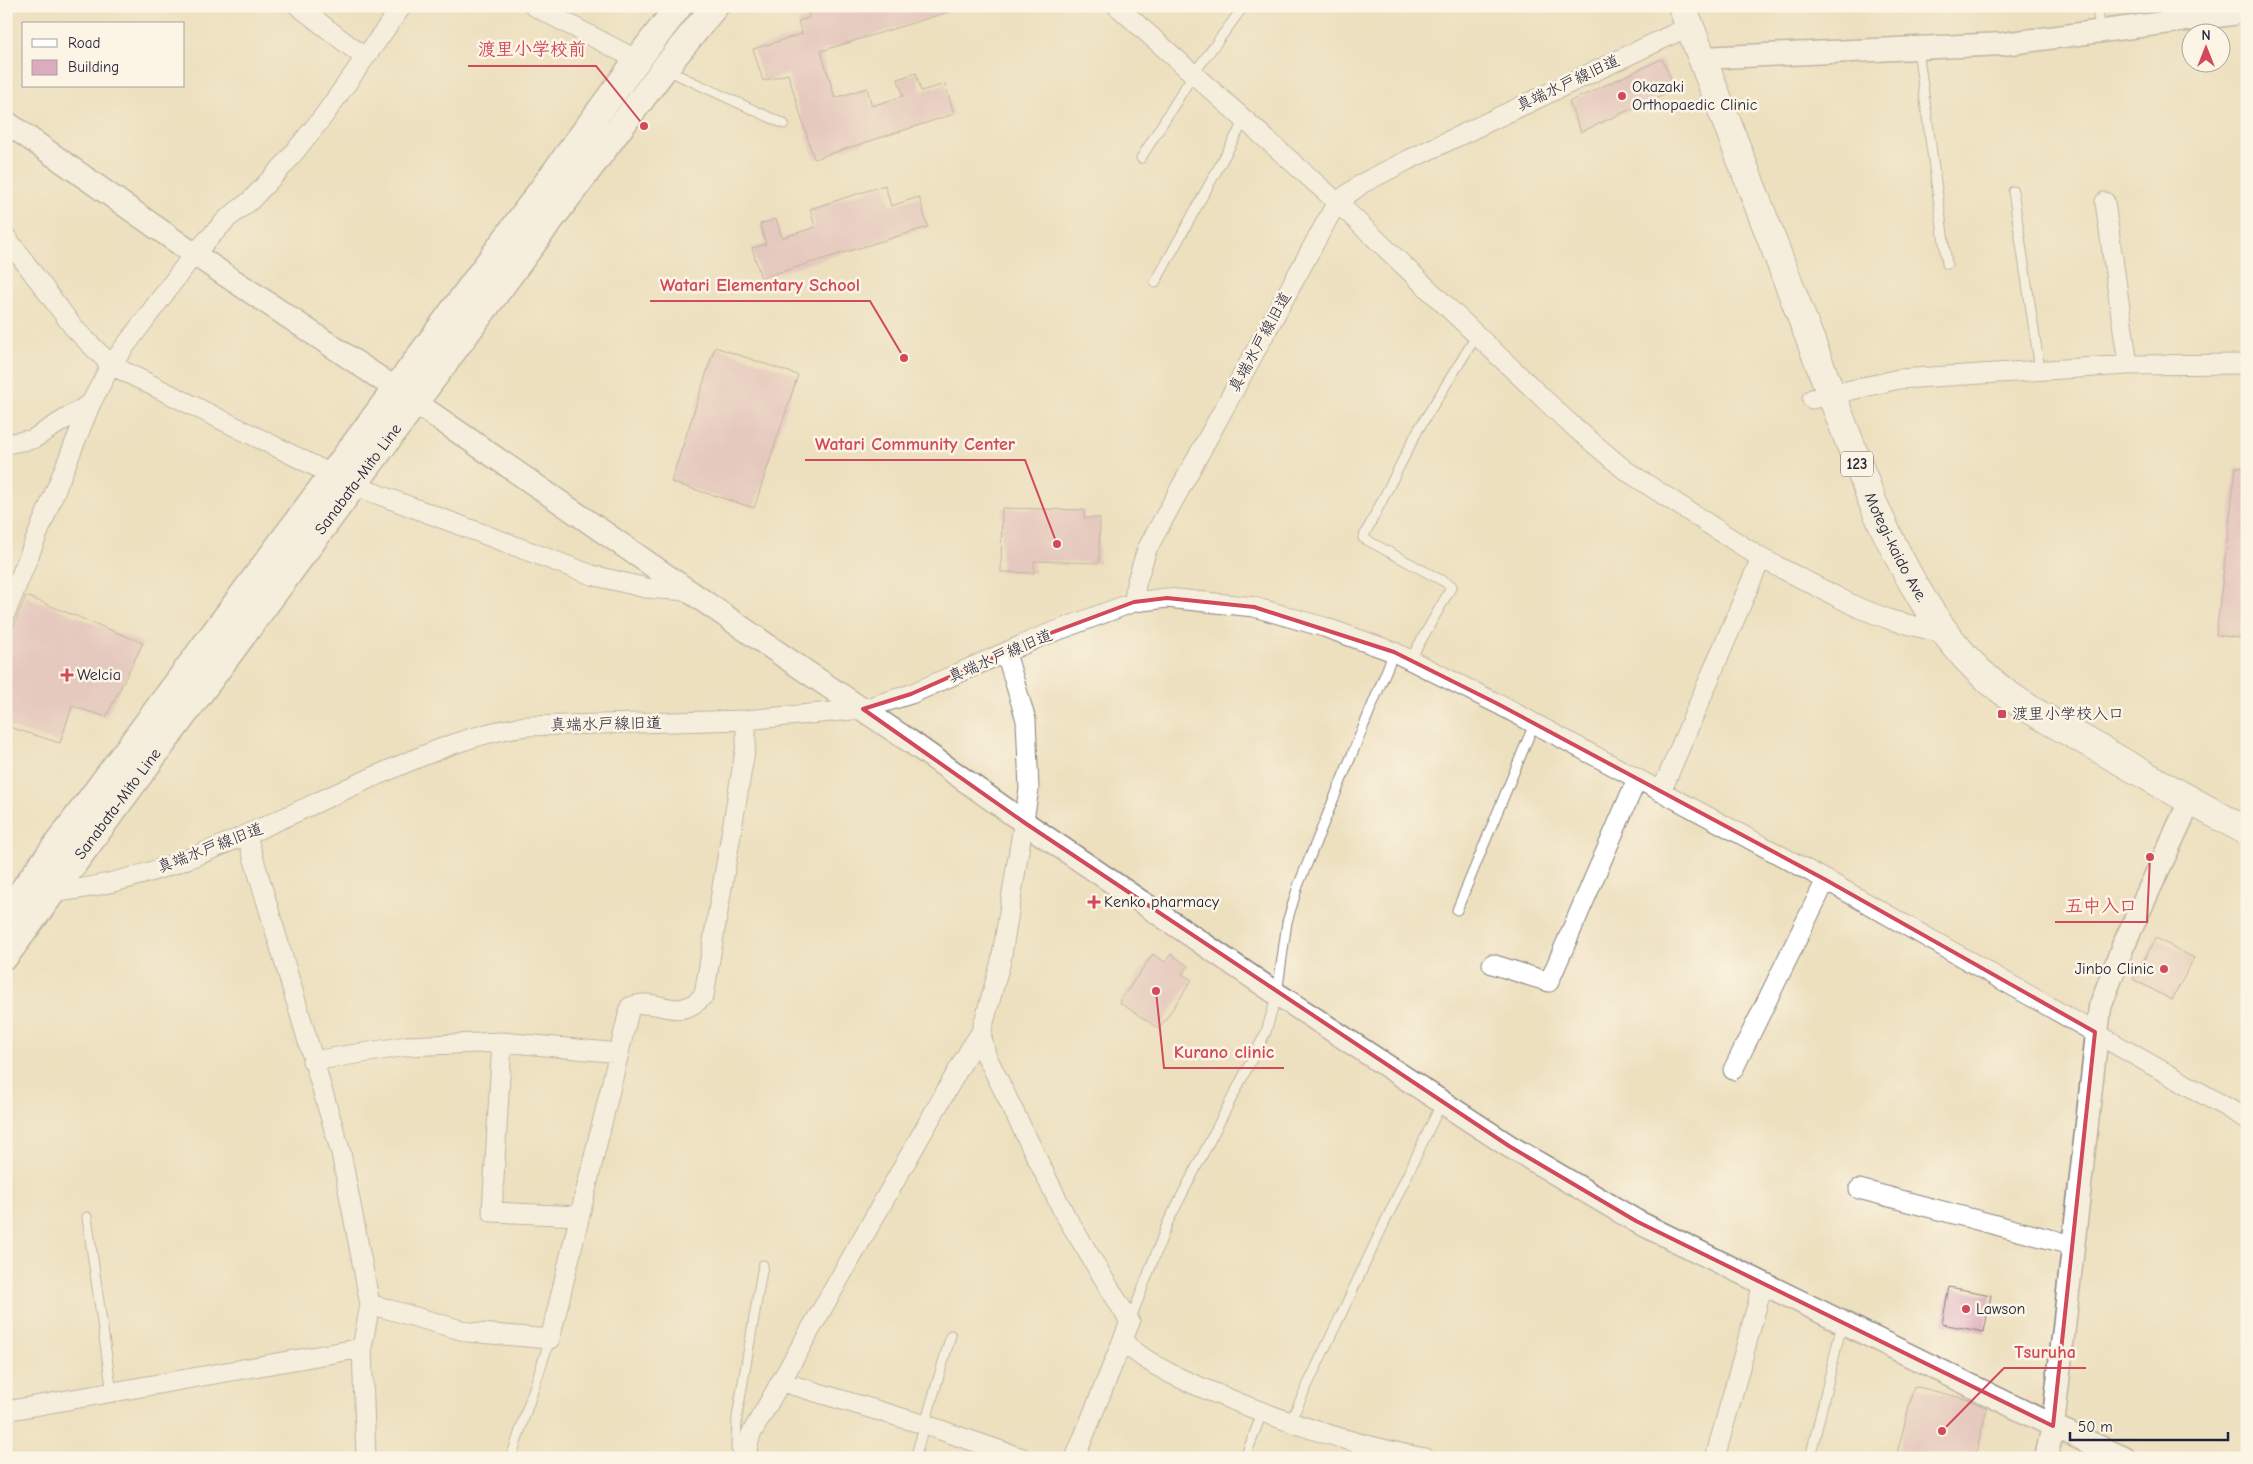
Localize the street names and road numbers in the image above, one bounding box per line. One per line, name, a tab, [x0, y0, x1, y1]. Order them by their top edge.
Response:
street label: 真端水戸線旧道	[1513, 51, 1623, 115]
street label: 真端水戸線旧道	[1225, 289, 1295, 395]
street label: Sanabata-Mito Line	[311, 420, 405, 538]
road number: 123	[1841, 452, 1873, 476]
street label: Motegi-kaido Ave.	[1861, 490, 1931, 605]
street label: 真端水戸線旧道	[945, 626, 1055, 686]
street label: 真端水戸線旧道	[550, 714, 662, 734]
street label: Sanabata-Mito Line	[71, 745, 165, 863]
street label: 真端水戸線旧道	[154, 820, 266, 876]

